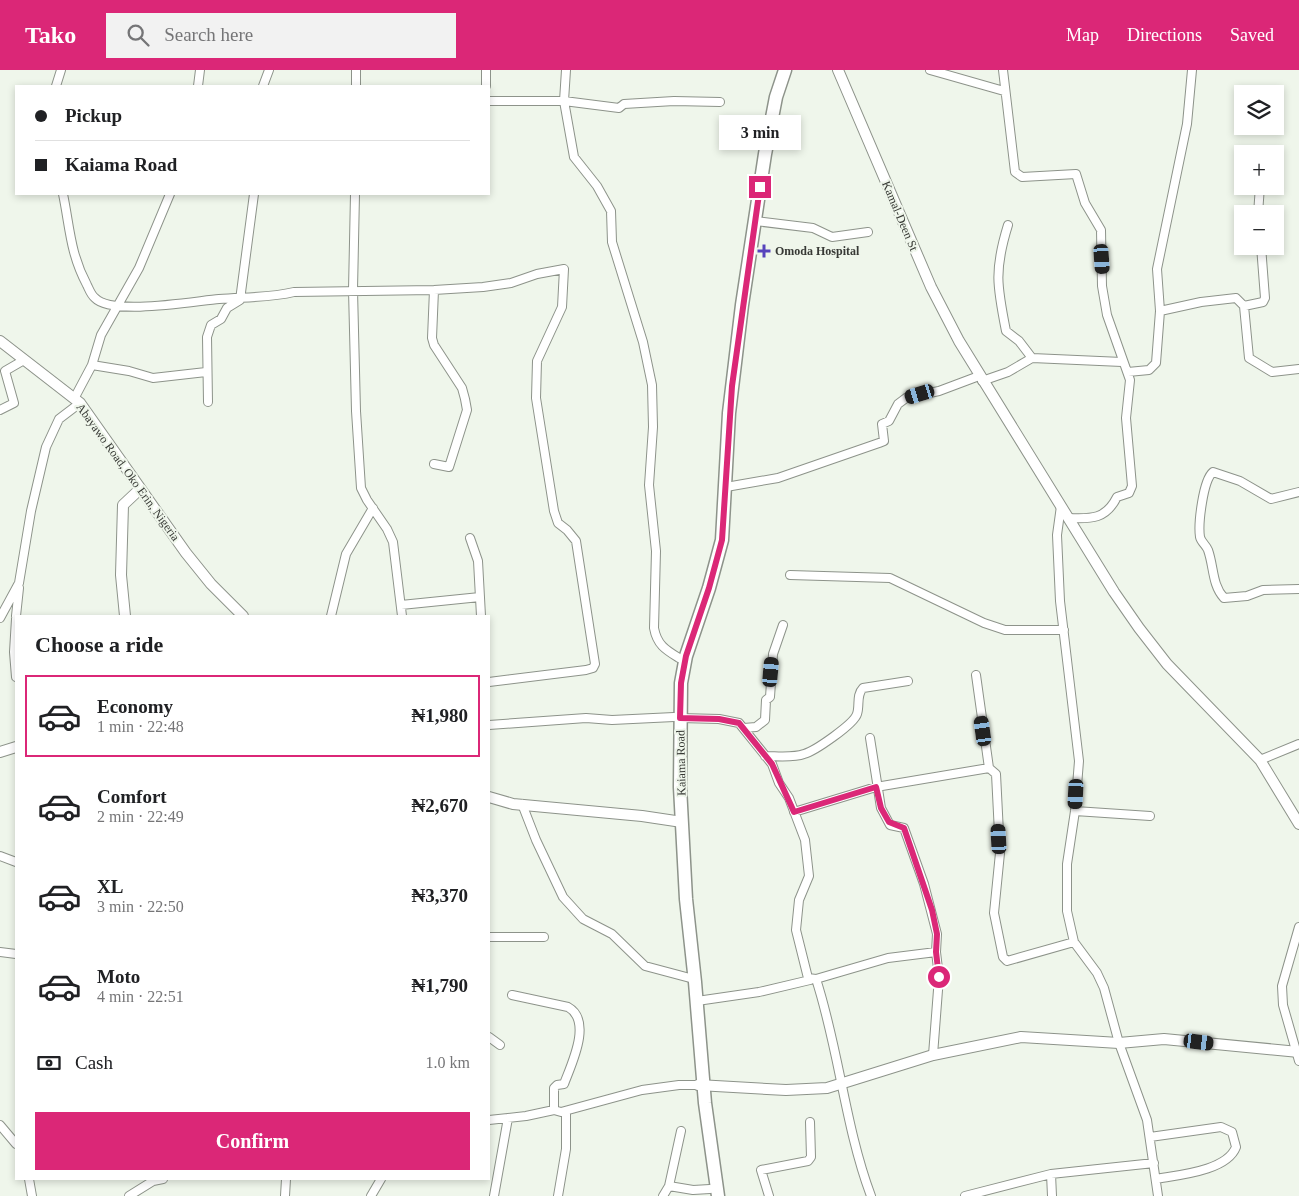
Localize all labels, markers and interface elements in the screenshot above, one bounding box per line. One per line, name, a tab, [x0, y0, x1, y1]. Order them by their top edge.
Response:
search box	[106, 13, 456, 58]
icon: search	[124, 21, 152, 49]
text: Tako	[25, 22, 76, 48]
text: Search here	[164, 24, 253, 45]
text: Map	[1066, 25, 1099, 45]
text: Directions	[1127, 25, 1202, 45]
text: Saved	[1230, 25, 1274, 45]
map controls	[1234, 85, 1284, 255]
button: layers	[1234, 85, 1284, 135]
text: Pickup	[65, 105, 122, 126]
callout: 3 min	[719, 114, 801, 150]
text: 3 min	[741, 124, 779, 141]
button: +	[1234, 145, 1284, 195]
text: Kaiama Road	[65, 154, 177, 175]
route end	[749, 176, 771, 198]
street label: Kamal-Deen St	[879, 179, 921, 254]
button: −	[1234, 205, 1284, 255]
marker: Omoda Hospital	[757, 244, 771, 258]
place label: Omoda Hospital	[775, 244, 860, 258]
car	[1093, 244, 1110, 274]
car	[903, 382, 936, 406]
street label: Abayawo Road, Oko Erin, Nigeria	[73, 400, 183, 544]
text: Choose a ride	[35, 632, 163, 657]
car	[762, 656, 779, 688]
icon: car	[37, 694, 82, 739]
text: Economy	[97, 696, 173, 717]
text: ₦1,980	[412, 705, 468, 726]
car	[973, 715, 992, 747]
text: 1 min · 22:48	[97, 718, 184, 735]
street label: Kaiama Road	[673, 730, 689, 796]
car	[1067, 779, 1084, 809]
icon: car	[37, 784, 82, 829]
text: Comfort	[97, 786, 167, 807]
text: ₦2,670	[412, 795, 468, 816]
text: 2 min · 22:49	[97, 808, 184, 825]
car	[990, 824, 1007, 854]
icon: car	[37, 874, 82, 919]
text: XL	[97, 876, 123, 897]
text: ₦3,370	[412, 885, 468, 906]
text: 3 min · 22:50	[97, 898, 184, 915]
icon: car	[37, 964, 82, 1009]
text: Moto	[97, 966, 140, 987]
route start	[928, 966, 950, 988]
text: ₦1,790	[412, 975, 468, 996]
text: 4 min · 22:51	[97, 988, 184, 1005]
car	[1183, 1033, 1214, 1051]
icon: cash	[35, 1049, 63, 1077]
text: Cash	[75, 1052, 113, 1073]
text: 1.0 km	[426, 1054, 470, 1071]
button: Confirm	[35, 1112, 470, 1170]

